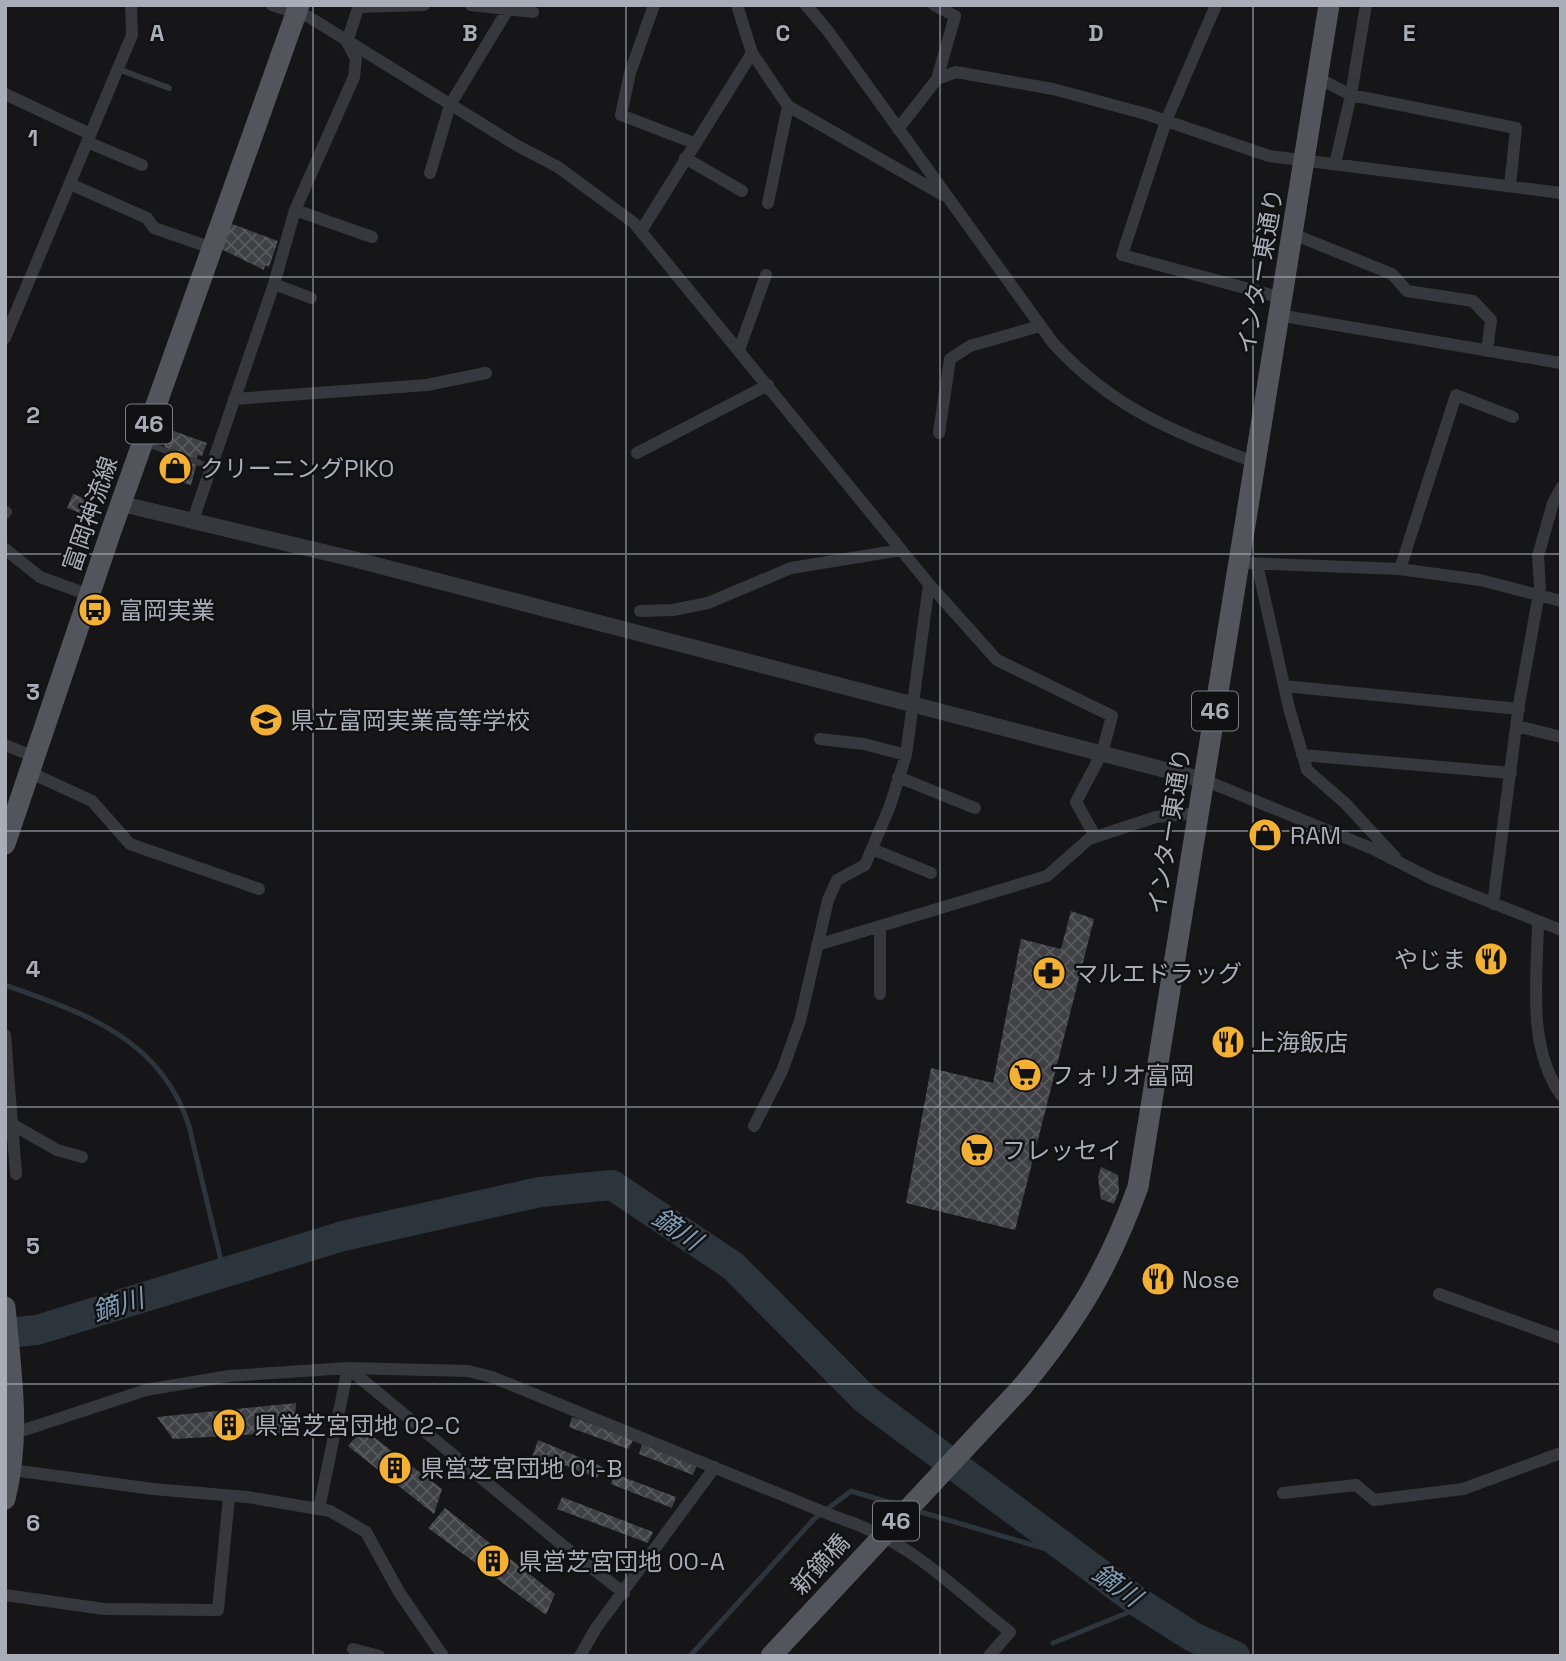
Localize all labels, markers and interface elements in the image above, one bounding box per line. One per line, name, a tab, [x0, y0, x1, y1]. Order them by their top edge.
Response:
text: A	[150, 18, 165, 48]
text: B	[462, 18, 478, 48]
text: C	[776, 18, 790, 48]
text: D	[1088, 18, 1104, 48]
text: E	[1403, 18, 1415, 48]
text: 1	[28, 123, 38, 153]
street label: インター東通り	[1230, 186, 1290, 356]
text: 2	[26, 400, 40, 430]
road number: 46	[126, 404, 172, 444]
shop icon: クリーニングPIKO	[156, 449, 194, 487]
street label: 富岡神流線	[56, 452, 124, 576]
place label: クリーニングPIKO	[200, 453, 394, 484]
bus stop icon: 富岡実業	[76, 591, 114, 629]
place label: 富岡実業	[119, 595, 215, 626]
text: 3	[26, 677, 40, 707]
road number: 46	[1192, 692, 1238, 730]
school or university icon: 県立富岡実業高等学校	[247, 701, 285, 739]
place label: 県立富岡実業高等学校	[290, 705, 530, 736]
street label: インター東通り	[1141, 746, 1197, 916]
shop icon: RAM	[1246, 816, 1284, 854]
place label: RAM	[1290, 820, 1341, 851]
restaurant icon: やじま	[1472, 940, 1510, 978]
place label: やじま	[1394, 944, 1466, 975]
text: 4	[26, 954, 41, 984]
pharmacy icon: マルエドラッグ	[1030, 954, 1068, 992]
place label: マルエドラッグ	[1074, 958, 1242, 989]
restaurant icon: 上海飯店	[1209, 1023, 1247, 1061]
place label: 上海飯店	[1252, 1027, 1348, 1058]
supermarket icon: フォリオ富岡	[1006, 1056, 1044, 1094]
place label: フォリオ富岡	[1050, 1060, 1194, 1091]
supermarket icon: フレッセイ	[958, 1131, 996, 1169]
place label: フレッセイ	[1002, 1135, 1122, 1166]
water label: 鏑川	[646, 1200, 711, 1259]
text: 5	[26, 1231, 40, 1261]
restaurant icon: Nose	[1139, 1260, 1177, 1298]
place label: Nose	[1182, 1264, 1240, 1295]
water label: 鏑川	[88, 1280, 151, 1329]
building icon: 県営芝宮団地 02-C	[210, 1406, 248, 1444]
place label: 県営芝宮団地 02-C	[254, 1410, 460, 1441]
building icon: 県営芝宮団地 01-B	[376, 1449, 414, 1487]
place label: 県営芝宮団地 01-B	[420, 1453, 622, 1484]
road number: 46	[873, 1502, 919, 1540]
text: 6	[26, 1508, 40, 1538]
street label: 新鏑橋	[784, 1527, 856, 1601]
building icon: 県営芝宮団地 00-A	[474, 1542, 512, 1580]
place label: 県営芝宮団地 00-A	[518, 1546, 725, 1577]
water label: 鏑川	[1086, 1556, 1150, 1616]

